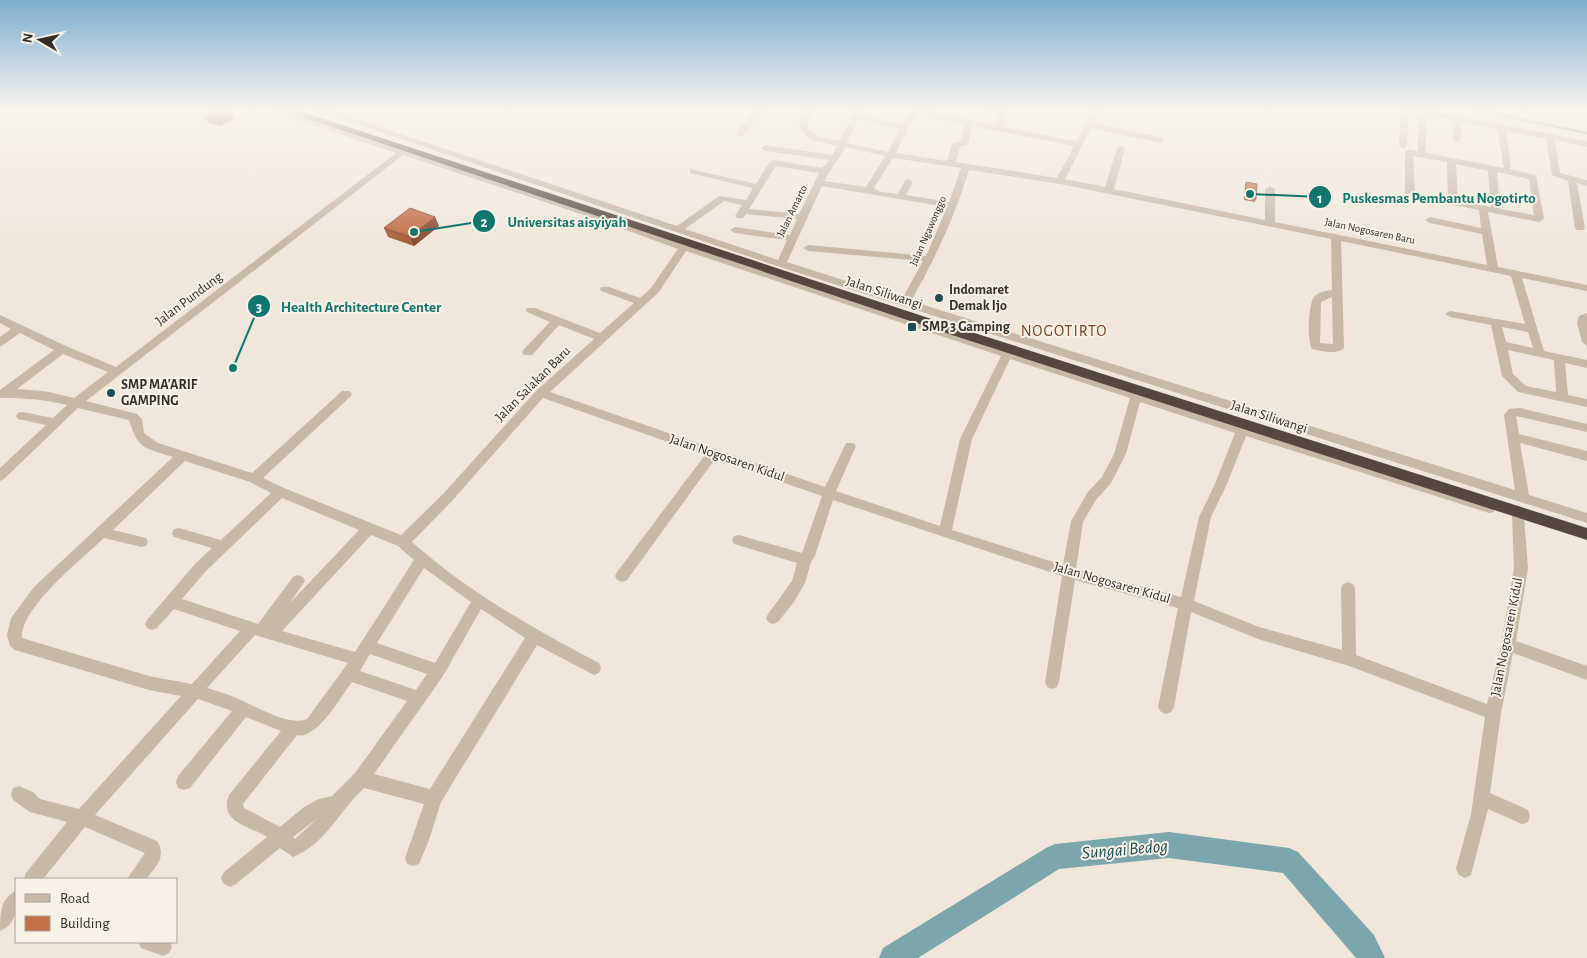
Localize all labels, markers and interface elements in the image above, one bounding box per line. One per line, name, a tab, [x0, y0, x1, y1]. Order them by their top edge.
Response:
north arrow	[15, 15, 65, 65]
text: N	[20, 32, 36, 44]
callout: Puskesmas Pembantu Nogotirto	[1307, 182, 1546, 212]
street label: Jalan Amarto	[775, 184, 809, 238]
text: 1	[1317, 191, 1323, 206]
text: Puskesmas Pembantu Nogotirto	[1342, 191, 1536, 206]
street label: Jalan Ngawonggo	[908, 194, 948, 268]
callout: Universitas aisyiyah	[472, 206, 636, 236]
text: 2	[480, 215, 488, 230]
text: Universitas aisyiyah	[507, 215, 627, 230]
street label: Jalan Nogosaren Baru	[1324, 216, 1417, 246]
street label: Jalan Pundung	[153, 269, 225, 328]
street label: Jalan Siliwangi	[844, 274, 924, 312]
place label: Indomaret Demak Ijo	[949, 283, 1009, 313]
callout: Health Architecture Center	[246, 291, 452, 321]
marker: Indomaret Demak Ijo	[933, 292, 945, 304]
text: 3	[256, 300, 262, 315]
text: Health Architecture Center	[281, 300, 442, 315]
place label: SMP 3 Gamping	[922, 320, 1011, 334]
marker: SMP 3 Gamping	[906, 321, 918, 333]
district label: NOGOTIRTO	[1021, 323, 1107, 339]
street label: Jalan Salakan Baru	[493, 344, 573, 424]
place label: SMP MA'ARIF GAMPING	[121, 378, 198, 408]
marker: SMP MA'ARIF GAMPING	[105, 387, 117, 399]
street label: Jalan Siliwangi	[1229, 398, 1309, 436]
street label: Jalan Nogosaren Kidul	[668, 432, 786, 484]
street label: Jalan Nogosaren Kidul	[1052, 560, 1172, 606]
street label: Jalan Nogosaren Kidul	[1489, 576, 1525, 698]
water label: Sungai Bedog	[1081, 837, 1169, 863]
legend	[15, 878, 178, 943]
text: Road	[60, 891, 90, 906]
text: Building	[60, 916, 110, 931]

